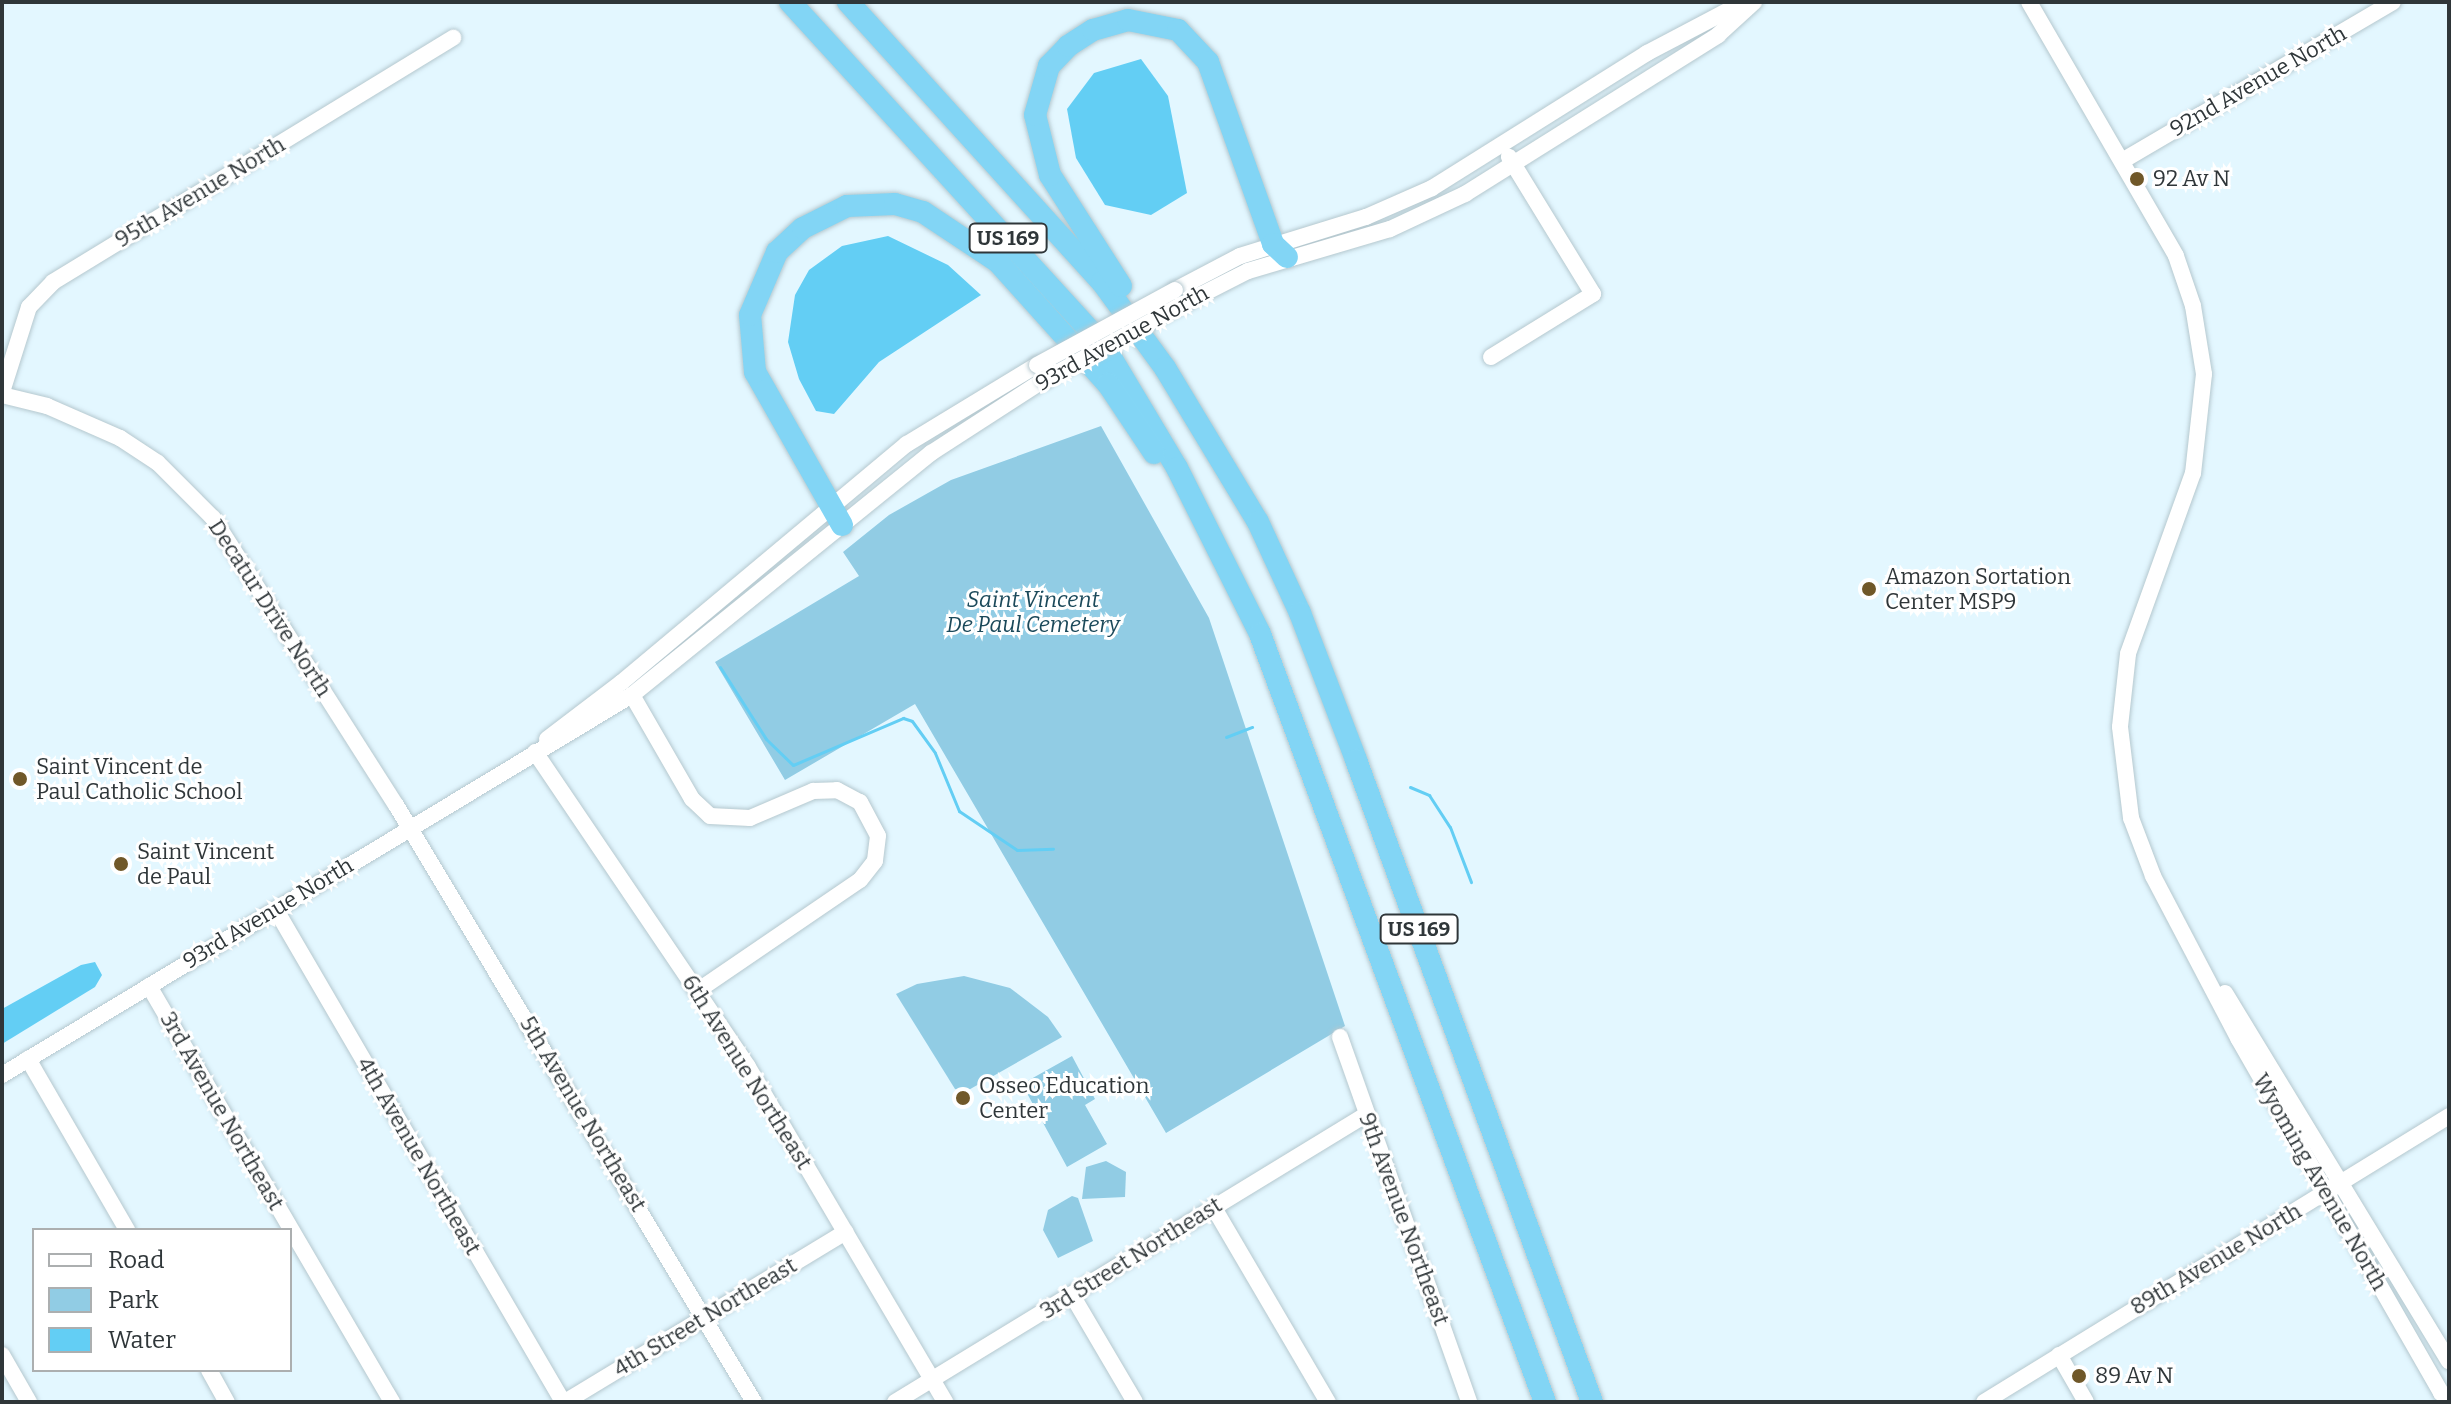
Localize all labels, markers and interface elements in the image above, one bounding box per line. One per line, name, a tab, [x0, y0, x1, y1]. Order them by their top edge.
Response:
street label: 92nd Avenue North	[2165, 20, 2351, 142]
street label: 95th Avenue North	[110, 131, 290, 253]
place label: 92 Av N	[2153, 166, 2230, 192]
marker: 92 Av N	[2128, 170, 2146, 188]
road number: US 169	[968, 222, 1048, 254]
street label: 93rd Avenue North	[1031, 279, 1213, 397]
street label: Decatur Drive North	[203, 515, 337, 701]
place label: Amazon Sortation Center MSP9	[1885, 563, 2071, 614]
marker: Amazon Sortation Center MSP9	[1860, 580, 1878, 598]
park label: Saint Vincent De Paul Cemetery	[946, 586, 1120, 638]
place label: Saint Vincent de Paul Catholic School	[36, 753, 243, 804]
marker: Saint Vincent de Paul Catholic School	[11, 770, 29, 788]
place label: Saint Vincent de Paul	[137, 838, 274, 890]
street label: 93rd Avenue North	[178, 852, 358, 974]
marker: Saint Vincent de Paul	[112, 855, 130, 873]
road number: US 169	[1379, 913, 1459, 945]
street label: 6th Avenue Northeast	[676, 970, 818, 1174]
street label: 3rd Avenue Northeast	[155, 1007, 289, 1215]
street label: 5th Avenue Northeast	[514, 1012, 652, 1216]
street label: 4th Avenue Northeast	[352, 1052, 486, 1260]
street label: Wyoming Avenue North	[2247, 1069, 2393, 1295]
place label: Osseo Education Center	[979, 1072, 1149, 1124]
marker: Osseo Education Center	[954, 1089, 972, 1107]
street label: 9th Avenue Northeast	[1353, 1109, 1455, 1329]
street label: 3rd Street Northeast	[1036, 1192, 1226, 1324]
street label: 89th Avenue North	[2126, 1198, 2306, 1320]
legend	[32, 1228, 292, 1372]
text: Road	[108, 1246, 164, 1274]
street label: 4th Street Northeast	[609, 1252, 801, 1382]
text: Park	[108, 1286, 159, 1314]
text: Water	[108, 1326, 176, 1354]
place label: 89 Av N	[2095, 1363, 2173, 1389]
marker: 89 Av N	[2070, 1367, 2088, 1385]

